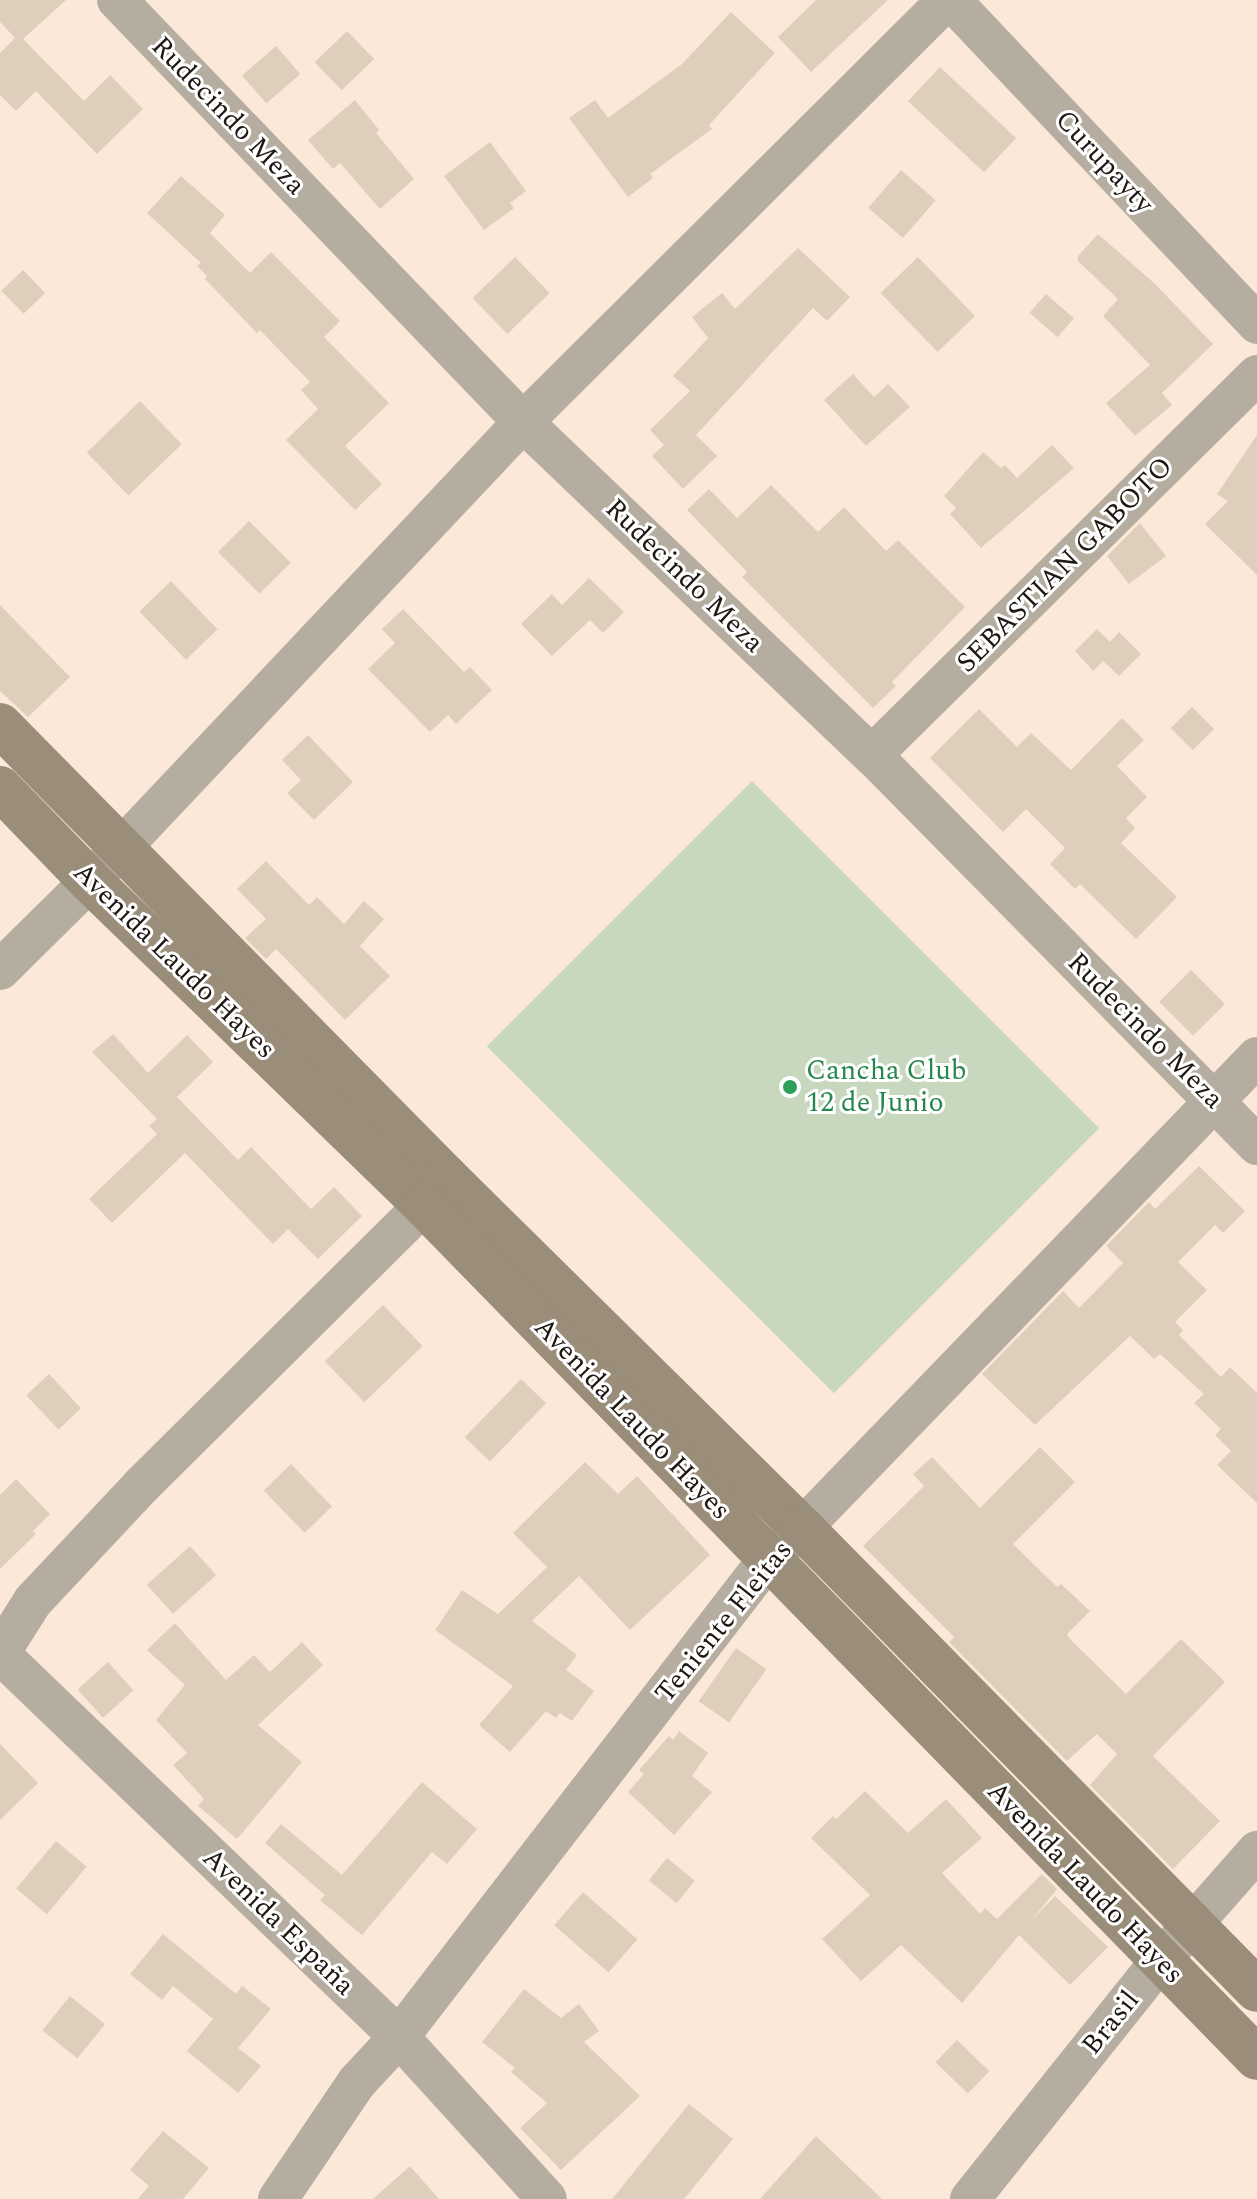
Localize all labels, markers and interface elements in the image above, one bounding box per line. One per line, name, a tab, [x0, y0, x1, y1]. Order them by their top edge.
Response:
street label: Rudecindo Meza	[144, 30, 312, 202]
street label: Curupayty	[1048, 103, 1160, 221]
street label: SEBASTIAN GABOTO	[950, 450, 1180, 680]
street label: Rudecindo Meza	[598, 492, 770, 660]
street label: Avenida Laudo Hayes	[66, 856, 282, 1066]
street label: Rudecindo Meza	[1060, 946, 1230, 1116]
place label: Cancha Club 12 de Junio	[806, 1054, 967, 1120]
marker: Cancha Club 12 de Junio	[781, 1078, 799, 1096]
street label: Avenida Laudo Hayes	[527, 1311, 737, 1527]
street label: Teniente Fleitas	[648, 1534, 800, 1710]
street label: Avenida Laudo Hayes	[980, 1775, 1190, 1991]
street label: Avenida España	[195, 1841, 361, 2003]
street label: Brasil	[1075, 1984, 1147, 2062]

